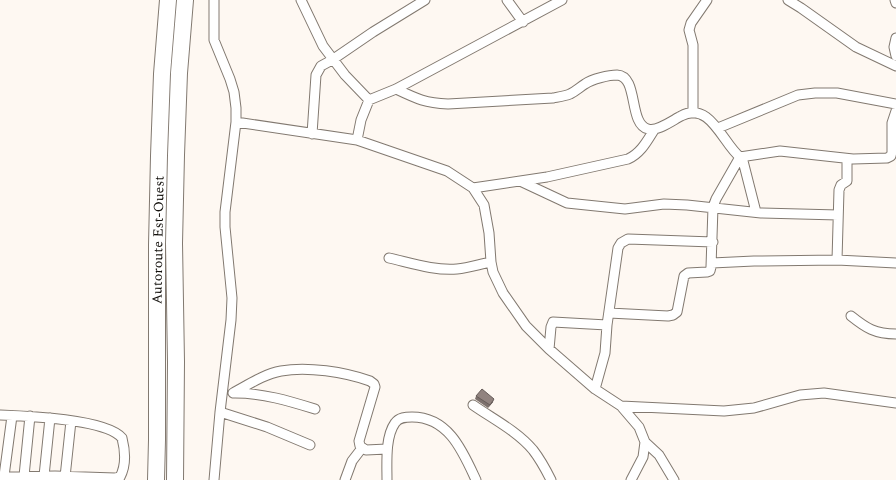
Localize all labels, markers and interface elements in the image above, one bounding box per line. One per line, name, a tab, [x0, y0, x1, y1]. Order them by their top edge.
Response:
street label: Autoroute Est-Ouest	[146, 176, 170, 304]

